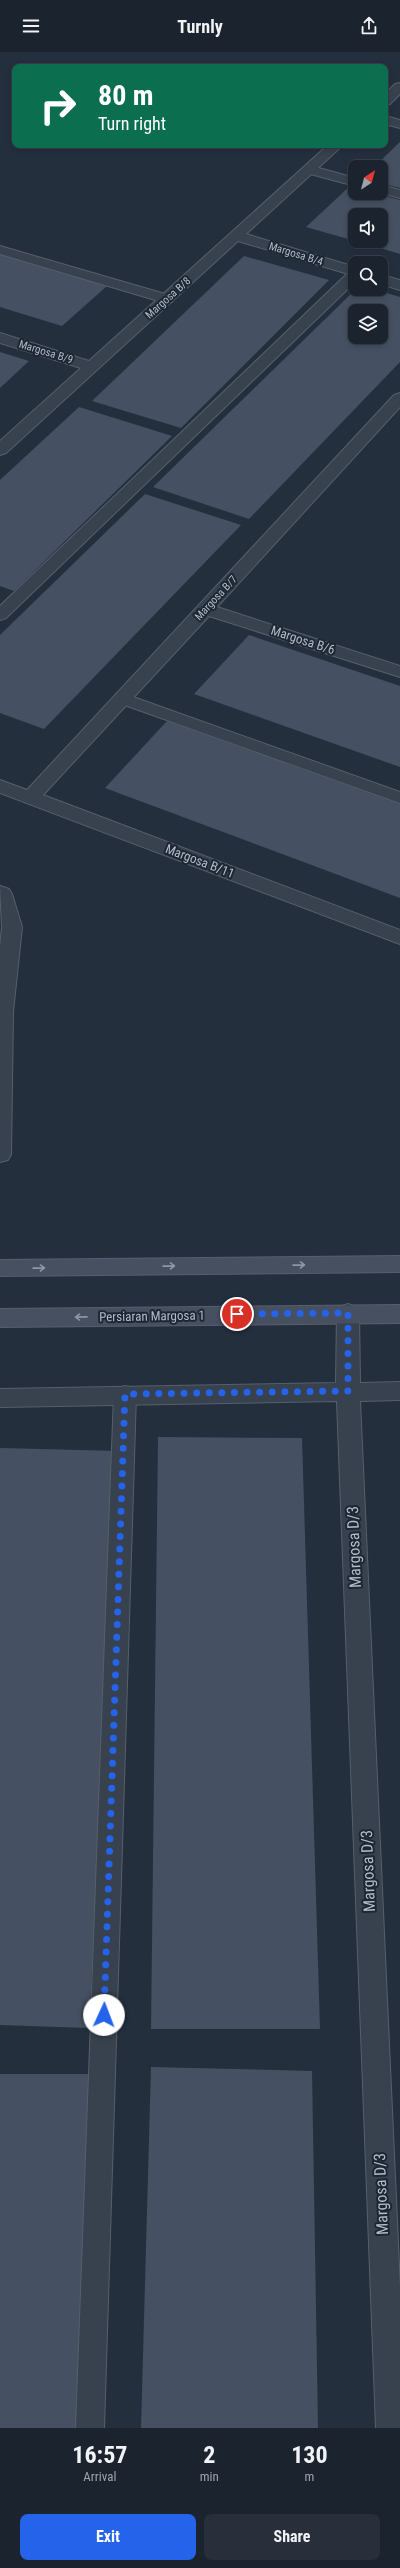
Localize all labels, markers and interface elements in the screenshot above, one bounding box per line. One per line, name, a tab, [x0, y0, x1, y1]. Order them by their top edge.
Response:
icon: menu	[20, 15, 42, 37]
icon: share	[358, 15, 380, 37]
text: Turnly	[177, 16, 223, 37]
text: 80 m	[98, 79, 154, 112]
icon: right	[32, 80, 84, 132]
text: Turn right	[98, 113, 166, 134]
north arrow	[348, 160, 388, 200]
map controls	[348, 160, 388, 344]
button: sound	[348, 208, 388, 248]
street label: Margosa B/4	[267, 240, 325, 269]
button: search	[348, 256, 388, 296]
street label: Margosa B/8	[143, 274, 193, 322]
button: layers	[348, 304, 388, 344]
street label: Margosa B/9	[17, 338, 75, 366]
street label: Margosa B/7	[192, 573, 240, 623]
street label: Margosa B/6	[269, 623, 337, 657]
street label: Margosa B/11	[163, 841, 237, 881]
one-way arrow	[292, 1261, 305, 1269]
one-way arrow	[162, 1262, 175, 1270]
one-way arrow	[32, 1264, 45, 1272]
pin	[220, 1297, 254, 1331]
icon: arrive	[226, 1303, 248, 1325]
street label: Persiaran Margosa 1	[99, 1308, 205, 1324]
one-way arrow	[75, 1313, 88, 1320]
street label: Margosa D/3	[343, 1506, 365, 1588]
street label: Margosa D/3	[357, 1830, 379, 1912]
position arrow	[83, 1994, 125, 2036]
street label: Margosa D/3	[370, 2153, 392, 2235]
text: 16:57	[72, 2441, 127, 2469]
text: 2	[203, 2441, 215, 2469]
text: 130	[291, 2441, 328, 2469]
text: Arrival	[83, 2469, 116, 2484]
text: min	[200, 2469, 219, 2484]
text: m	[305, 2469, 314, 2484]
button: Exit	[20, 2514, 196, 2560]
button: Share	[204, 2514, 380, 2560]

